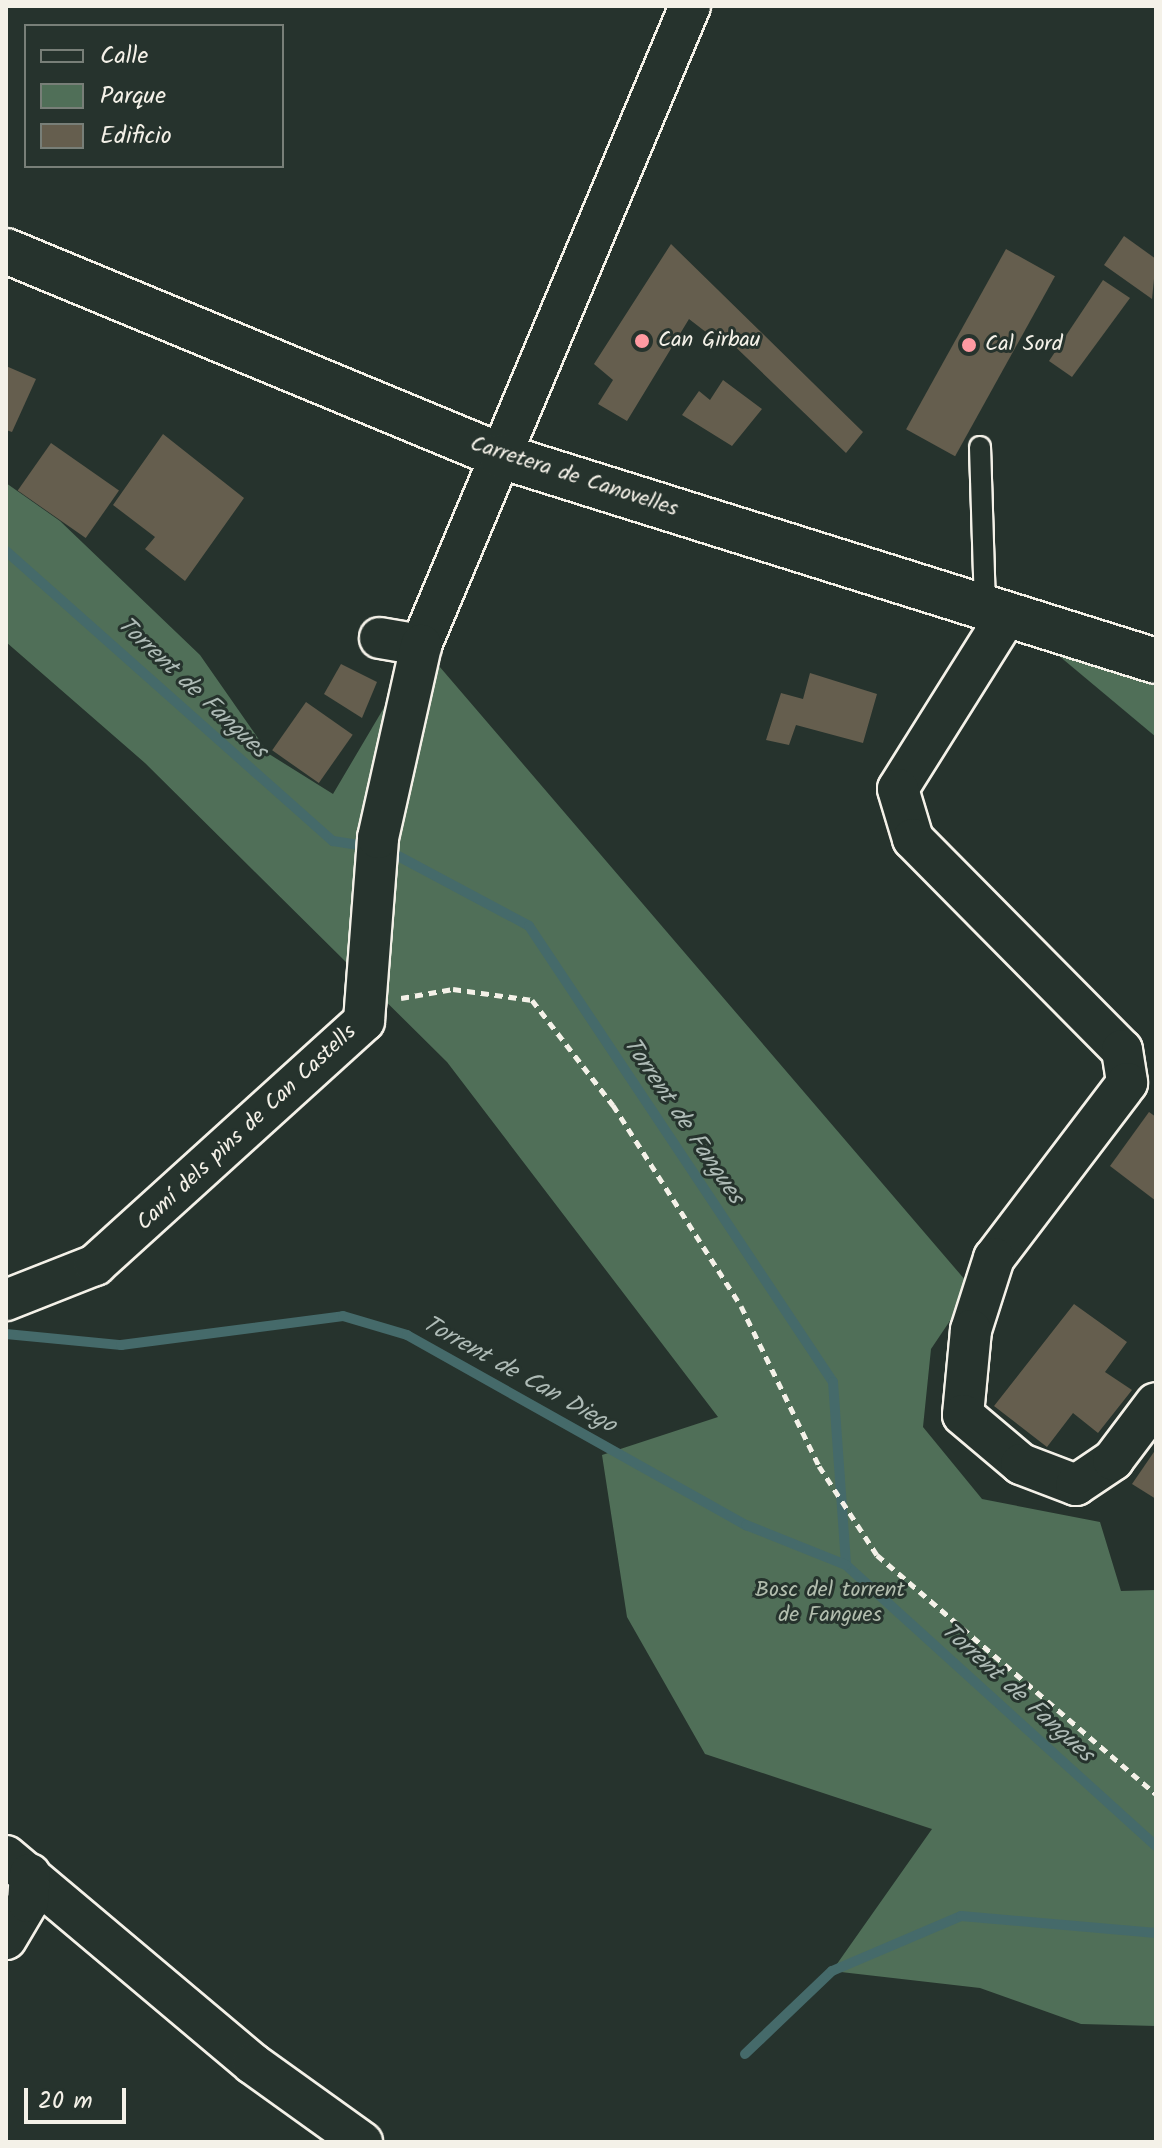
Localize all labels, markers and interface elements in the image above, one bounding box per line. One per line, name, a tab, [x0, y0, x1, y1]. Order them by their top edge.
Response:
legend	[24, 24, 284, 168]
text: Calle	[100, 37, 148, 76]
text: Parque	[100, 77, 166, 116]
text: Edificio	[100, 117, 172, 156]
place label: Can Girbau	[658, 328, 760, 354]
marker: Can Girbau	[633, 332, 651, 350]
place label: Cal Sord	[985, 332, 1063, 358]
marker: Cal Sord	[960, 336, 978, 354]
street label: Carretera de Canovelles	[467, 431, 681, 523]
water label: Torrent de Fangues	[111, 611, 273, 765]
street label: Camí dels pins de Can Castells	[132, 1019, 362, 1237]
water label: Torrent de Fangues	[617, 1032, 749, 1210]
water label: Torrent de Can Diego	[417, 1310, 621, 1440]
park label: Bosc del torrent de Fangues	[755, 1577, 905, 1628]
water label: Torrent de Fangues	[935, 1617, 1099, 1769]
scale bar	[28, 2072, 130, 2122]
text: 20 m	[38, 2082, 93, 2121]

